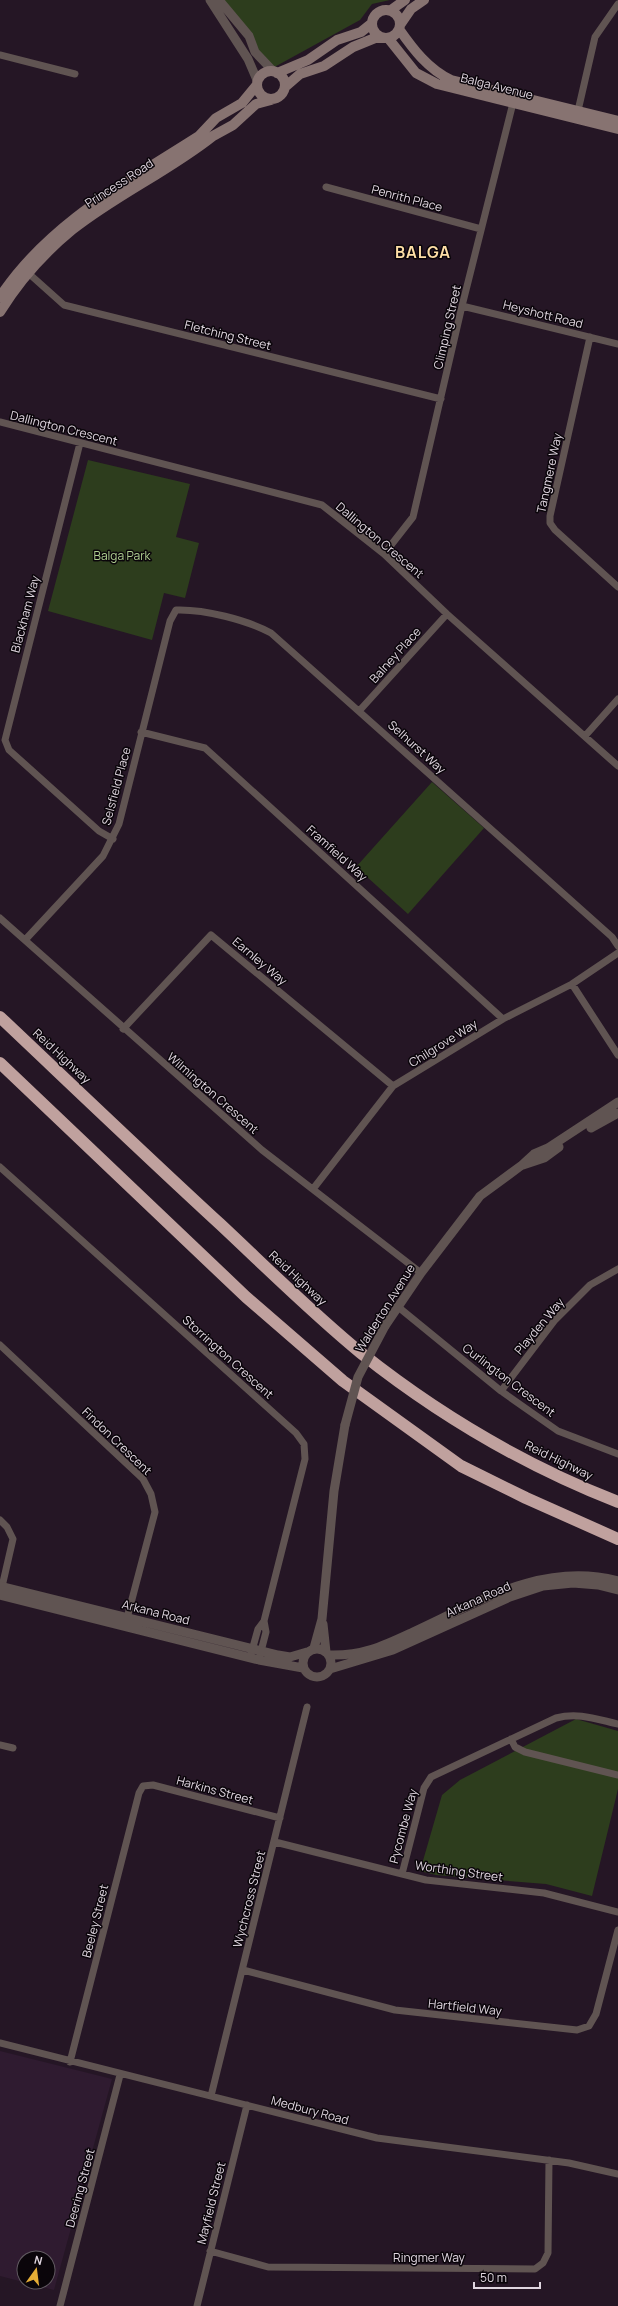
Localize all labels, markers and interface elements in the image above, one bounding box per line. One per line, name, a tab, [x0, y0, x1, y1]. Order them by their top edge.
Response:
street label: Balga Avenue	[459, 69, 535, 103]
street label: Princess Road	[81, 155, 157, 211]
street label: Penrith Place	[370, 180, 444, 216]
district label: BALGA	[395, 241, 451, 263]
street label: Climping Street	[429, 283, 465, 371]
street label: Heyshott Road	[501, 296, 585, 332]
street label: Fletching Street	[183, 316, 273, 354]
street label: Dallington Crescent	[9, 406, 120, 450]
street label: Tangmere Way	[532, 431, 566, 515]
street label: Dallington Crescent	[332, 498, 428, 582]
park label: Balga Park	[94, 547, 151, 564]
street label: Blackham Way	[7, 573, 44, 654]
street label: Balney Place	[365, 623, 425, 687]
street label: Selhurst Way	[384, 716, 450, 778]
street label: Selsfield Place	[97, 745, 135, 827]
street label: Framfield Way	[303, 821, 372, 885]
street label: Earnley Way	[229, 933, 292, 989]
street label: Chilgrove Way	[405, 1015, 481, 1071]
street label: Reid Highway	[29, 1025, 95, 1088]
street label: Wilmington Crescent	[164, 1048, 263, 1138]
street label: Reid Highway	[265, 1247, 331, 1310]
street label: Walderton Avenue	[351, 1261, 419, 1355]
street label: Playden Way	[510, 1294, 568, 1358]
street label: Storrington Crescent	[179, 1311, 277, 1403]
street label: Curlington Crescent	[459, 1339, 559, 1421]
street label: Findon Crescent	[78, 1403, 156, 1479]
street label: Reid Highway	[522, 1436, 596, 1484]
street label: Arkana Road	[443, 1577, 513, 1621]
street label: Arkana Road	[120, 1595, 192, 1629]
street label: Harkins Street	[175, 1772, 256, 1808]
street label: Pycombe Way	[385, 1786, 421, 1865]
street label: Wychcross Street	[229, 1849, 269, 1949]
street label: Worthing Street	[414, 1856, 504, 1886]
street label: Beeley Street	[78, 1882, 112, 1959]
street label: Hartfield Way	[427, 1995, 503, 2019]
street label: Medbury Road	[269, 2091, 351, 2129]
street label: Deering Street	[61, 2146, 99, 2229]
street label: Mayfield Street	[193, 2160, 230, 2246]
street label: Ringmer Way	[393, 2249, 466, 2266]
north arrow	[16, 2250, 56, 2290]
text: N	[33, 2252, 44, 2268]
scale bar	[474, 2264, 540, 2290]
text: 50 m	[480, 2269, 507, 2286]

